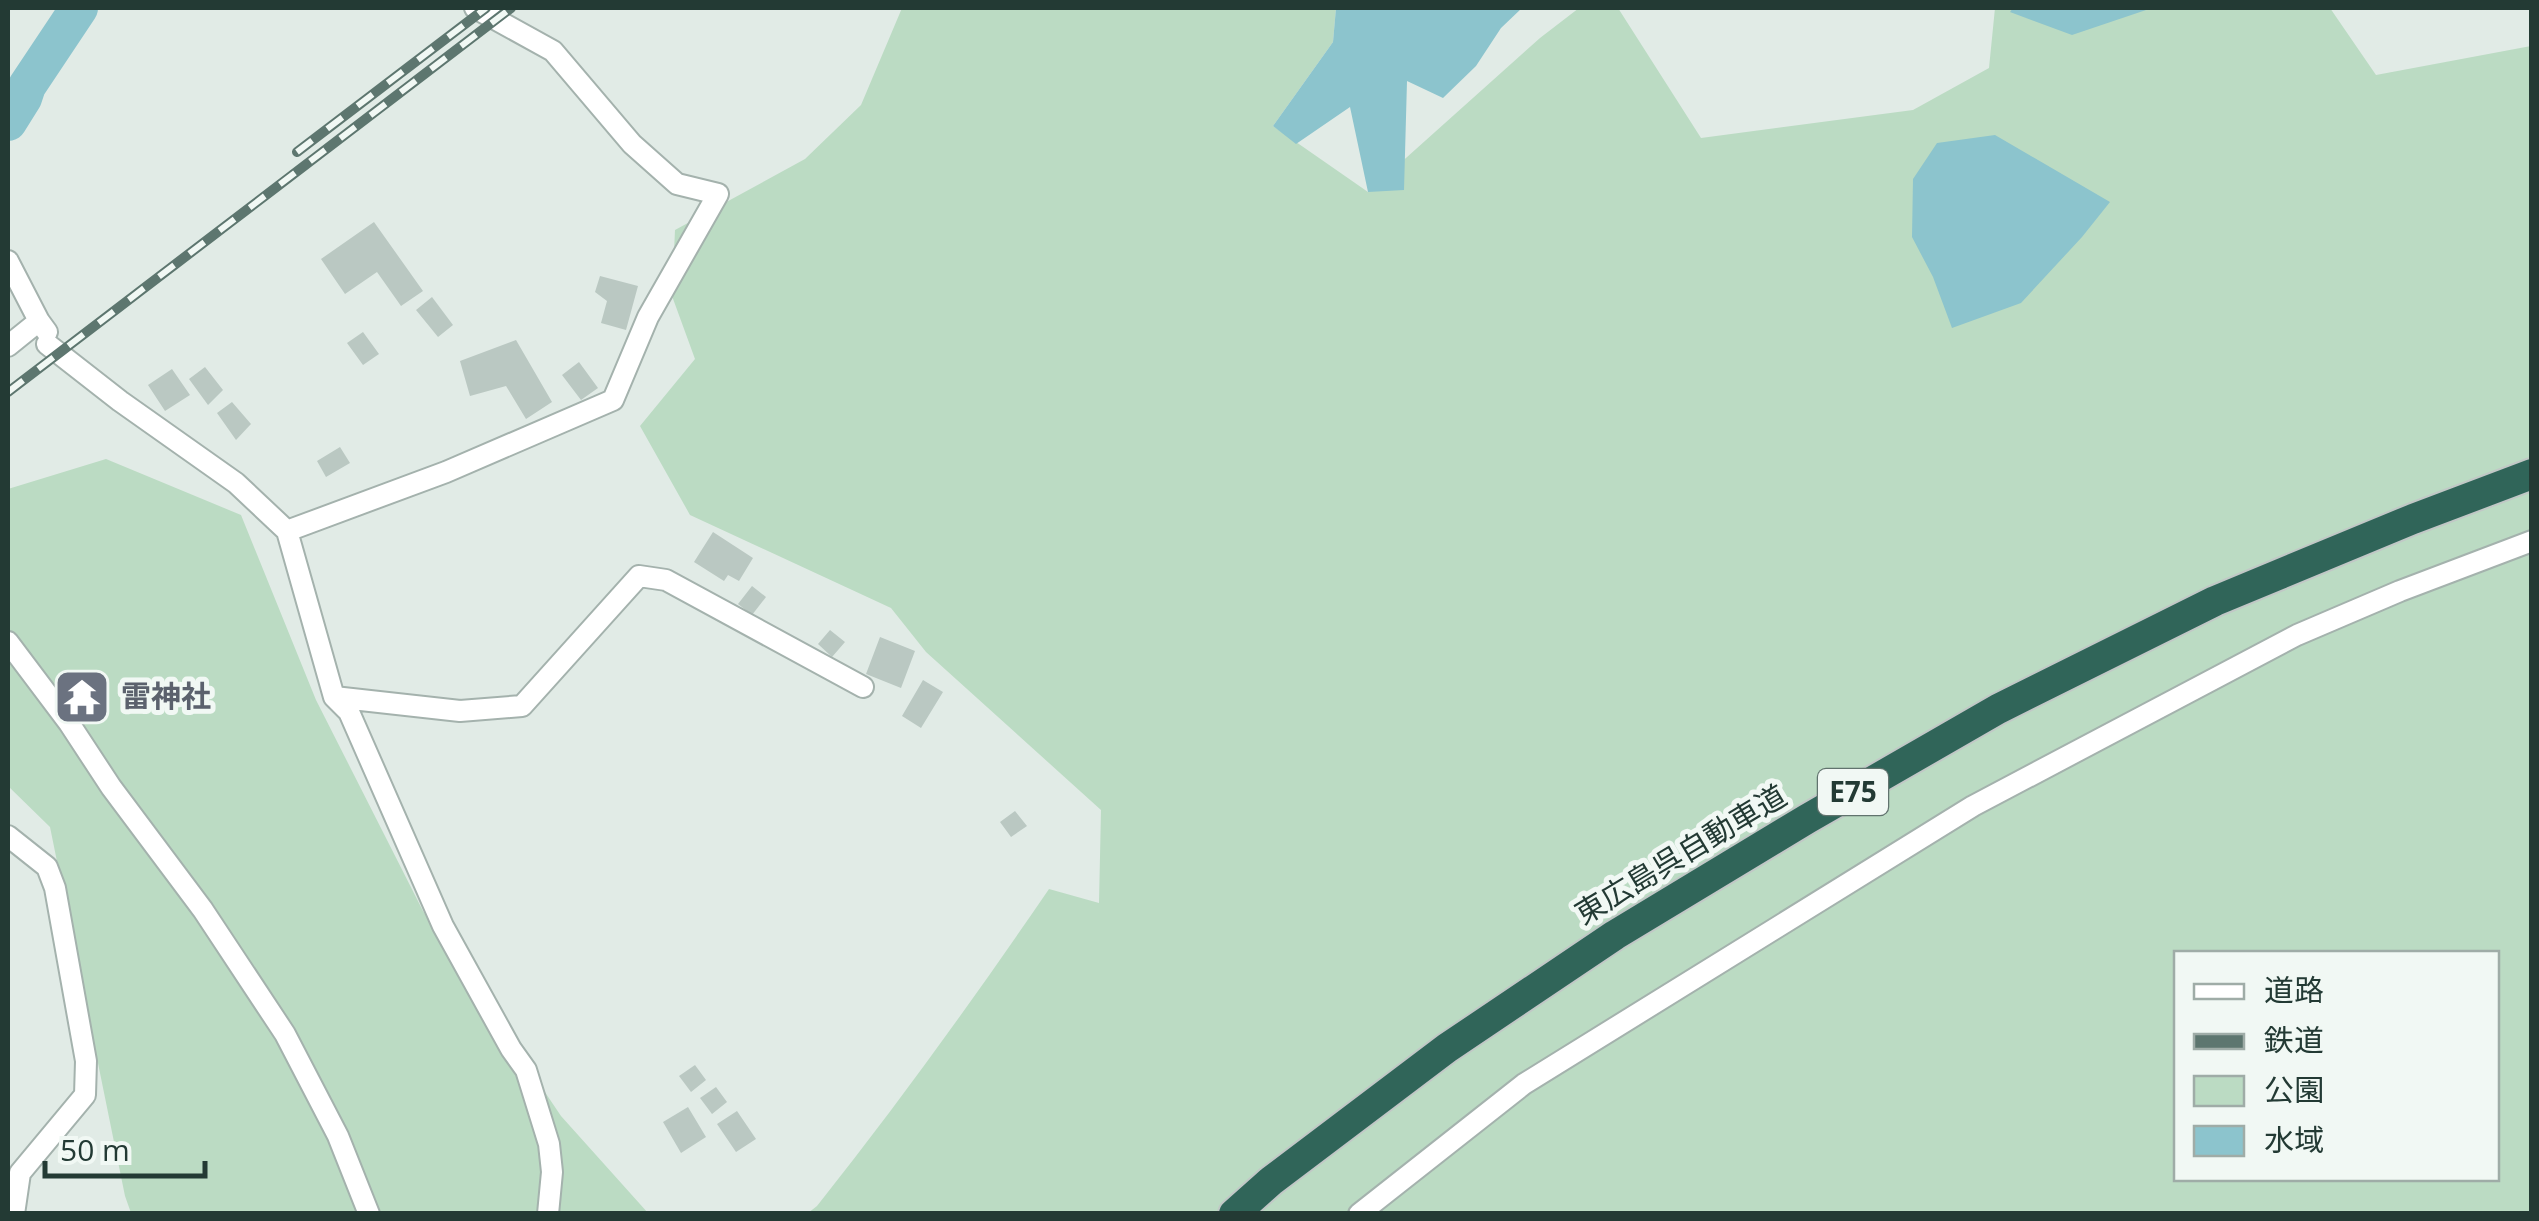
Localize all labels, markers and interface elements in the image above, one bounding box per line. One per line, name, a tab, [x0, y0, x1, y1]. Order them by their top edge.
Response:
temple icon: 雷神社	[52, 667, 112, 727]
place label: 雷神社	[121, 675, 211, 716]
road number: E75	[1818, 769, 1888, 815]
street label: 東広島呉自動車道	[1567, 774, 1794, 933]
legend	[2174, 951, 2499, 1181]
text: 道路	[2264, 969, 2324, 1010]
text: 鉄道	[2264, 1019, 2324, 1060]
text: 公園	[2264, 1069, 2324, 1110]
scale bar	[45, 1116, 205, 1178]
text: 水域	[2264, 1119, 2324, 1160]
text: 50 m	[60, 1129, 130, 1170]

